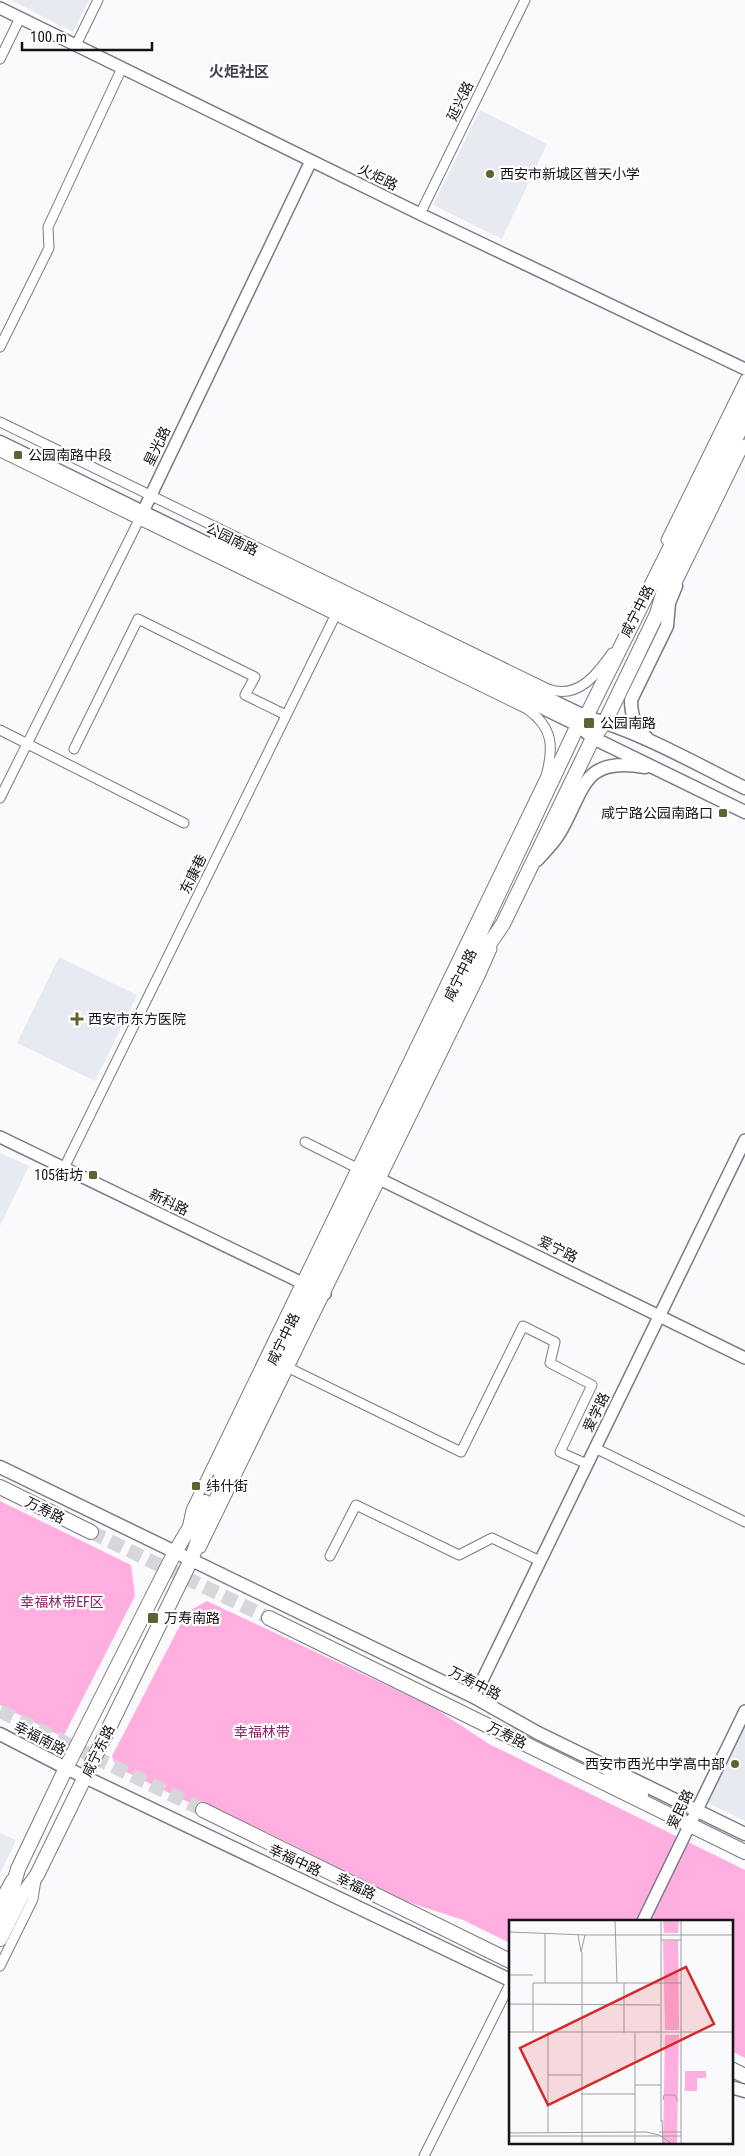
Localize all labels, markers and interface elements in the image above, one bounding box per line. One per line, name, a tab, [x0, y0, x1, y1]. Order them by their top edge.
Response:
scale bar	[22, 20, 152, 52]
text: 100 m	[30, 28, 67, 46]
district label: 火炬社区	[209, 63, 269, 81]
street label: 延兴路	[444, 79, 476, 123]
street label: 火炬路	[356, 161, 400, 193]
place label: 西安市新城区普天小学	[500, 166, 640, 182]
marker: 西安市新城区普天小学	[484, 168, 496, 180]
street label: 星光路	[141, 424, 173, 468]
place label: 公园南路中段	[28, 447, 112, 463]
marker: 公园南路中段	[12, 449, 24, 461]
street label: 公园南路	[203, 520, 261, 558]
street label: 咸宁中路	[617, 582, 657, 640]
place label: 公园南路	[600, 715, 656, 731]
marker: 公园南路	[582, 716, 596, 730]
place label: 咸宁路公园南路口	[601, 805, 713, 821]
marker: 咸宁路公园南路口	[717, 807, 729, 819]
street label: 东康巷	[177, 852, 209, 896]
street label: 咸宁中路	[441, 946, 479, 1004]
place label: 西安市东方医院	[88, 1011, 186, 1027]
marker: 西安市东方医院	[70, 1012, 84, 1026]
place label: 105街坊	[34, 1167, 83, 1183]
marker: 105街坊	[87, 1169, 99, 1181]
street label: 新科路	[147, 1186, 191, 1218]
street label: 爱宁路	[536, 1233, 580, 1265]
street label: 咸宁中路	[264, 1310, 302, 1368]
street label: 爱学路	[580, 1390, 612, 1434]
place label: 纬什街	[206, 1478, 248, 1494]
marker: 纬什街	[190, 1480, 202, 1492]
street label: 万寿路	[23, 1494, 67, 1526]
park label: 幸福林带EF区	[20, 1594, 104, 1610]
place label: 万寿南路	[164, 1610, 220, 1626]
marker: 万寿南路	[146, 1611, 160, 1625]
street label: 万寿中路	[446, 1663, 504, 1703]
street label: 幸福南路	[11, 1718, 69, 1758]
street label: 万寿路	[485, 1719, 529, 1751]
street label: 咸宁东路	[79, 1722, 117, 1780]
park label: 幸福林带	[234, 1724, 290, 1740]
place label: 西安市西光中学高中部	[585, 1756, 725, 1772]
marker: 西安市西光中学高中部	[729, 1758, 741, 1770]
street label: 爱民路	[664, 1787, 696, 1831]
street label: 幸福中路	[266, 1841, 324, 1879]
street label: 幸福路	[334, 1870, 378, 1902]
inset map	[509, 1920, 732, 2144]

